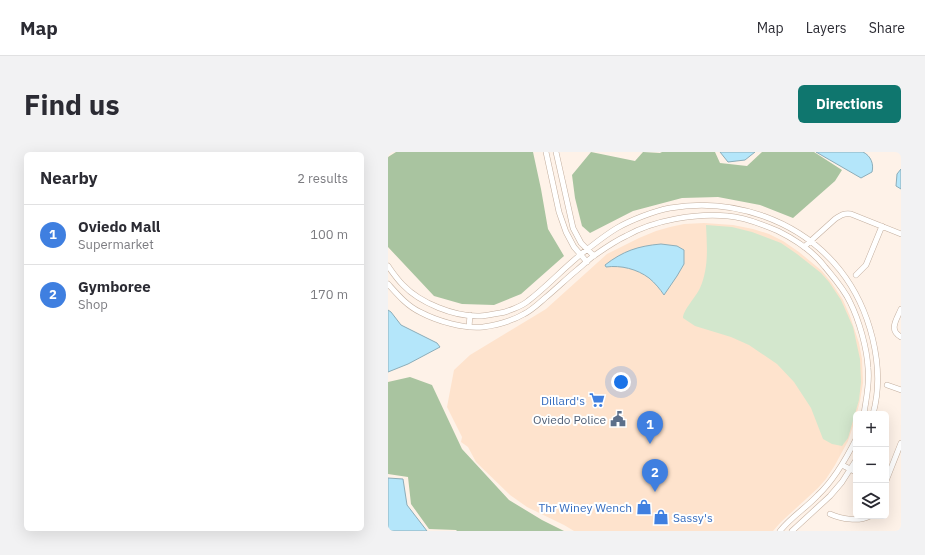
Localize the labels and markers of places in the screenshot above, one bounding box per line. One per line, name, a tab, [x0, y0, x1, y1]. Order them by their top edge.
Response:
supermarket icon: Dillard's	[588, 391, 606, 409]
place label: Dillard's	[541, 393, 585, 408]
public building icon: Oviedo Police	[609, 410, 627, 428]
pin: 1	[637, 411, 663, 444]
place label: Oviedo Police	[533, 412, 606, 427]
pin: 2	[642, 459, 668, 492]
shop icon: Thr Winey Wench	[635, 498, 653, 516]
place label: Thr Winey Wench	[538, 500, 632, 515]
shop icon: Sassy's	[652, 508, 670, 526]
place label: Sassy's	[673, 510, 713, 525]

